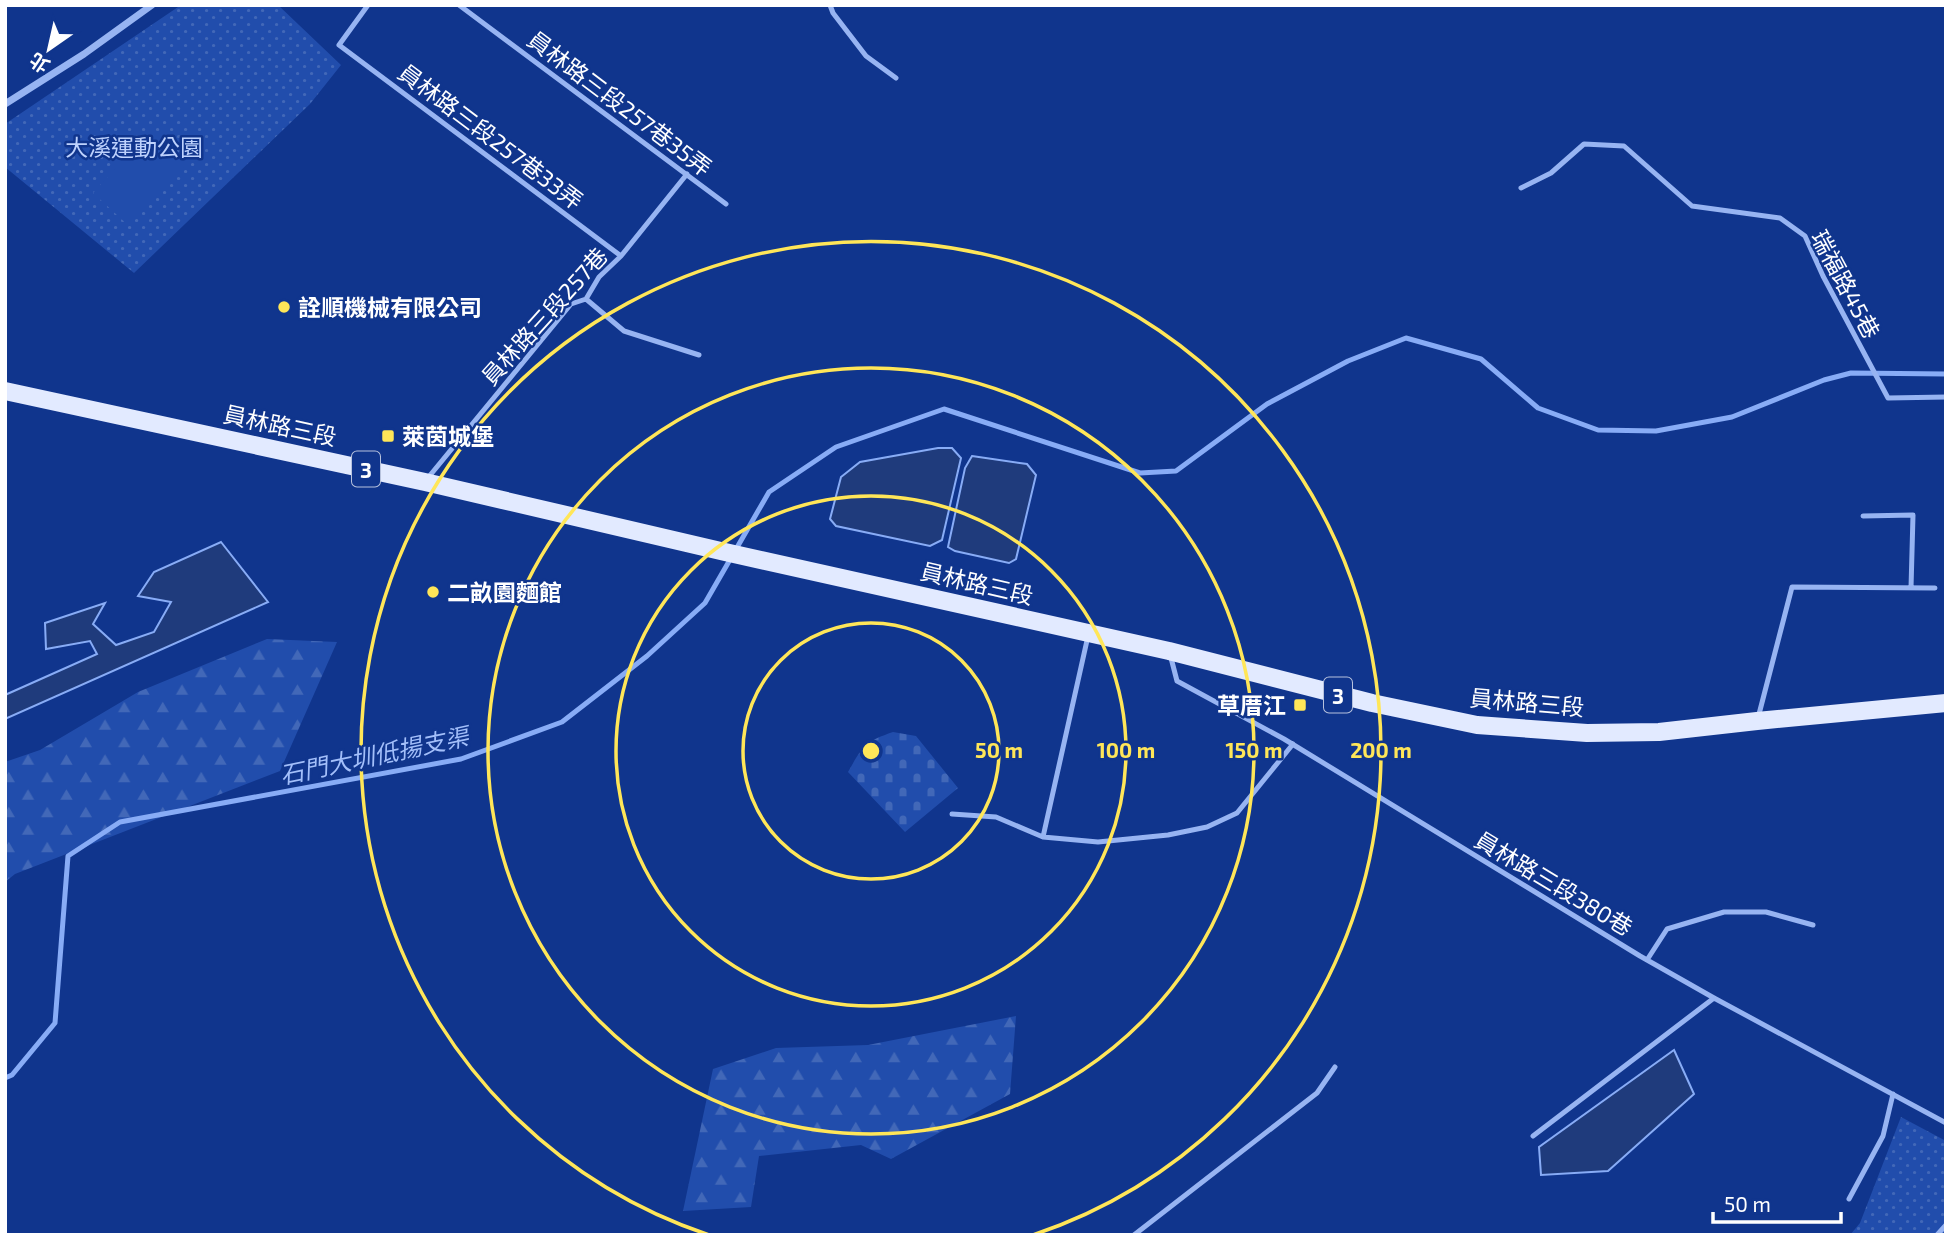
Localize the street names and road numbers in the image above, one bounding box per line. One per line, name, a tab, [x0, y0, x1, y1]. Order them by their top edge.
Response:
street label: 員林路三段257巷35弄	[522, 25, 718, 181]
street label: 員林路三段257巷33弄	[393, 58, 589, 214]
street label: 瑞福路45巷	[1806, 225, 1886, 343]
street label: 員林路三段257巷	[475, 242, 613, 390]
street label: 員林路三段	[221, 399, 339, 451]
road number: 3	[352, 452, 380, 486]
street label: 員林路三段	[918, 556, 1036, 610]
road number: 3	[1324, 678, 1352, 712]
street label: 員林路三段	[1468, 683, 1586, 721]
street label: 員林路三段380巷	[1470, 825, 1638, 941]

